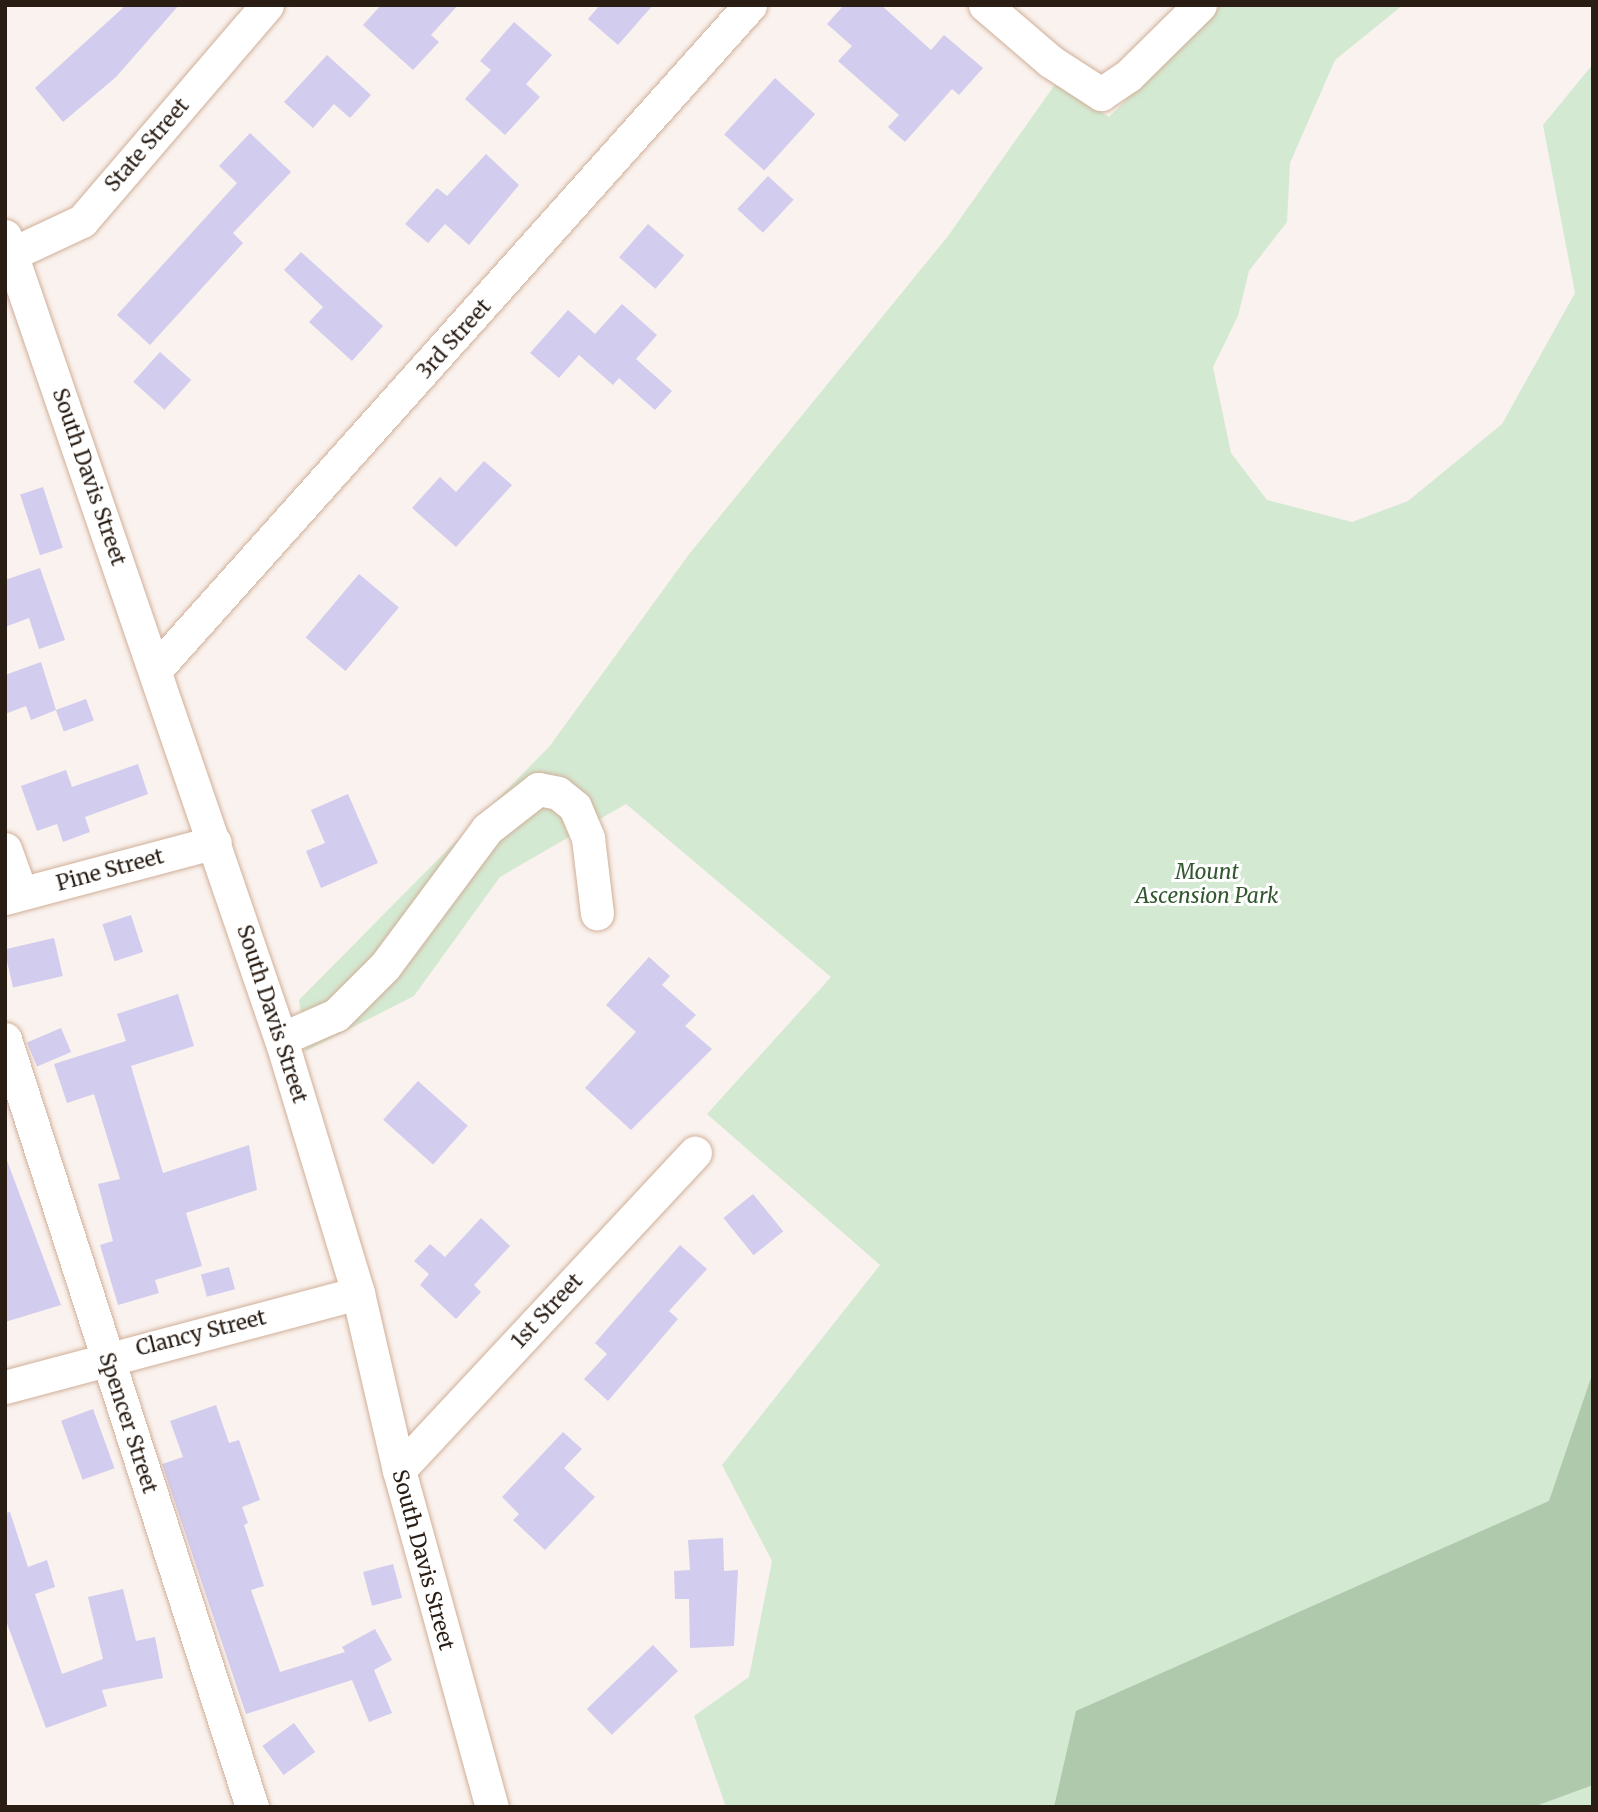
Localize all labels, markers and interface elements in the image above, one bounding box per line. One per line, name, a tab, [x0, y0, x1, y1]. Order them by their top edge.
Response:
street label: State Street	[100, 93, 194, 197]
street label: 3rd Street	[412, 294, 496, 384]
street label: South Davis Street	[47, 385, 131, 569]
street label: Pine Street	[54, 844, 166, 896]
park label: Mount Ascension Park	[1136, 859, 1278, 909]
street label: South Davis Street	[231, 922, 313, 1106]
street label: 1st Street	[506, 1268, 588, 1354]
street label: Clancy Street	[133, 1305, 269, 1361]
street label: Spencer Street	[93, 1349, 163, 1497]
street label: South Davis Street	[387, 1467, 459, 1653]

